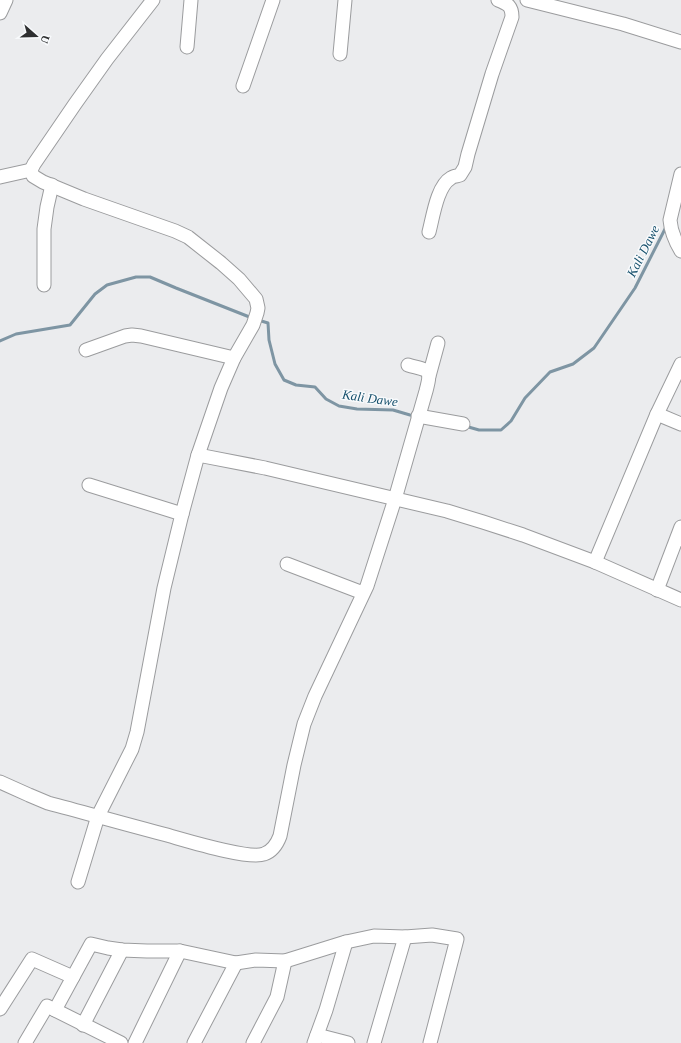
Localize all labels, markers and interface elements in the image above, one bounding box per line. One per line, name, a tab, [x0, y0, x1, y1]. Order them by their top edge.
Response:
north arrow	[16, 16, 56, 56]
text: U	[38, 34, 52, 45]
water label: Kali Dawe	[623, 222, 662, 280]
water label: Kali Dawe	[340, 387, 399, 409]

